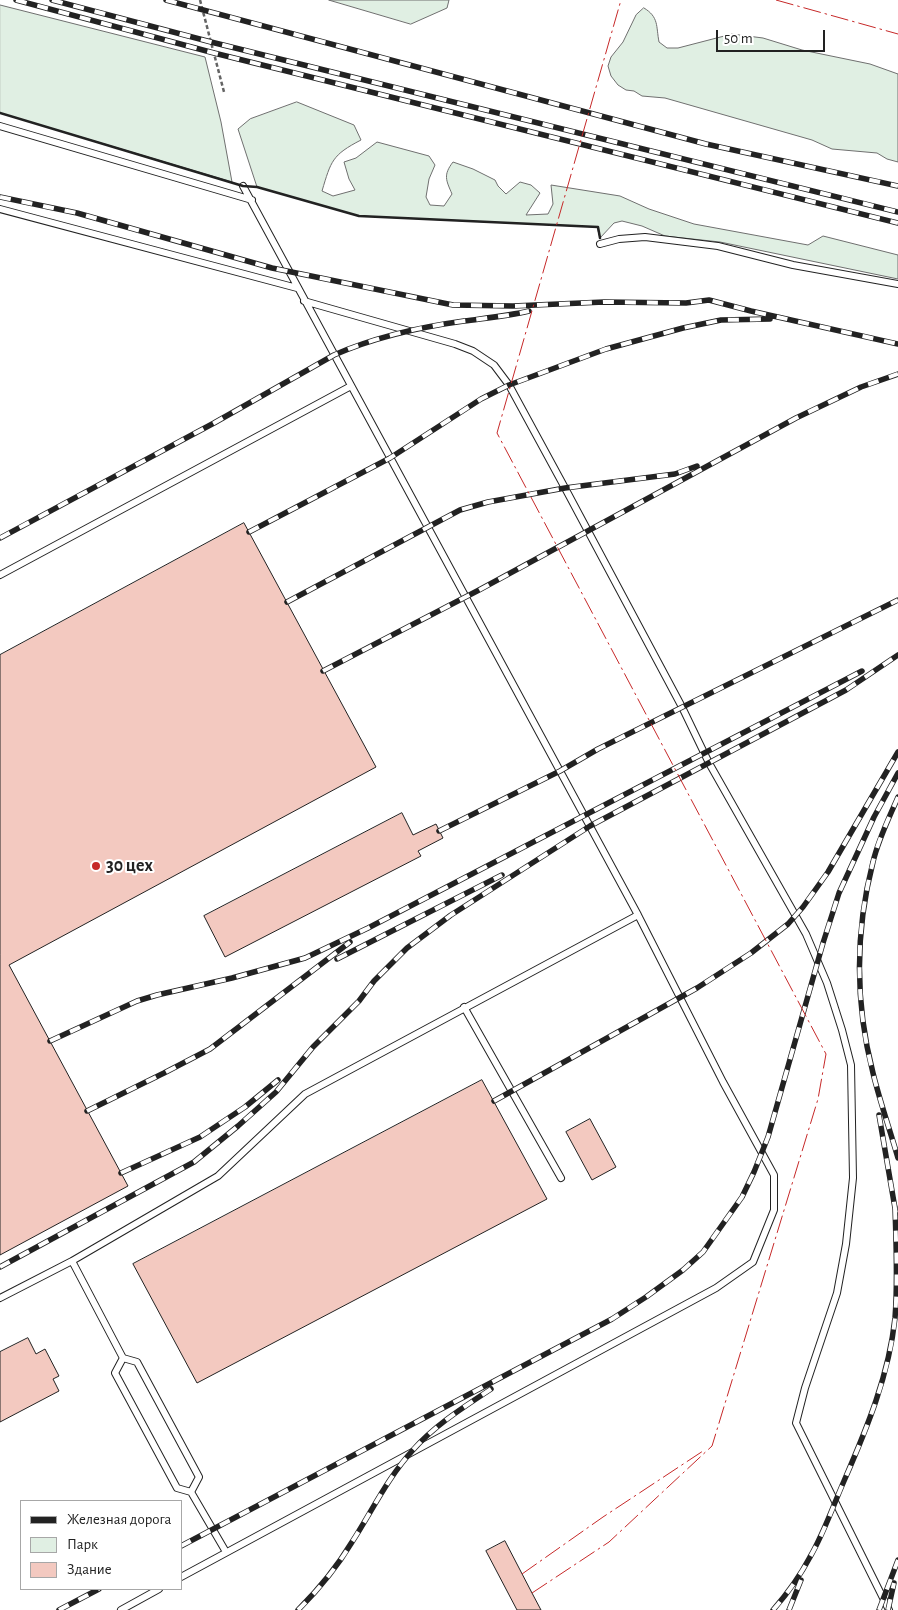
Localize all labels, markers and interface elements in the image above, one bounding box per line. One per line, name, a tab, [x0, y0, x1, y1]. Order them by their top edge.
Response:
scale bar	[718, 20, 827, 52]
text: 50 m	[724, 31, 753, 46]
place label: 30 цех	[106, 855, 153, 877]
marker: 30 цех	[90, 860, 102, 872]
legend	[20, 1500, 182, 1590]
text: Железная дорога	[67, 1512, 171, 1527]
text: Парк	[67, 1537, 98, 1552]
text: Здание	[67, 1562, 112, 1577]

